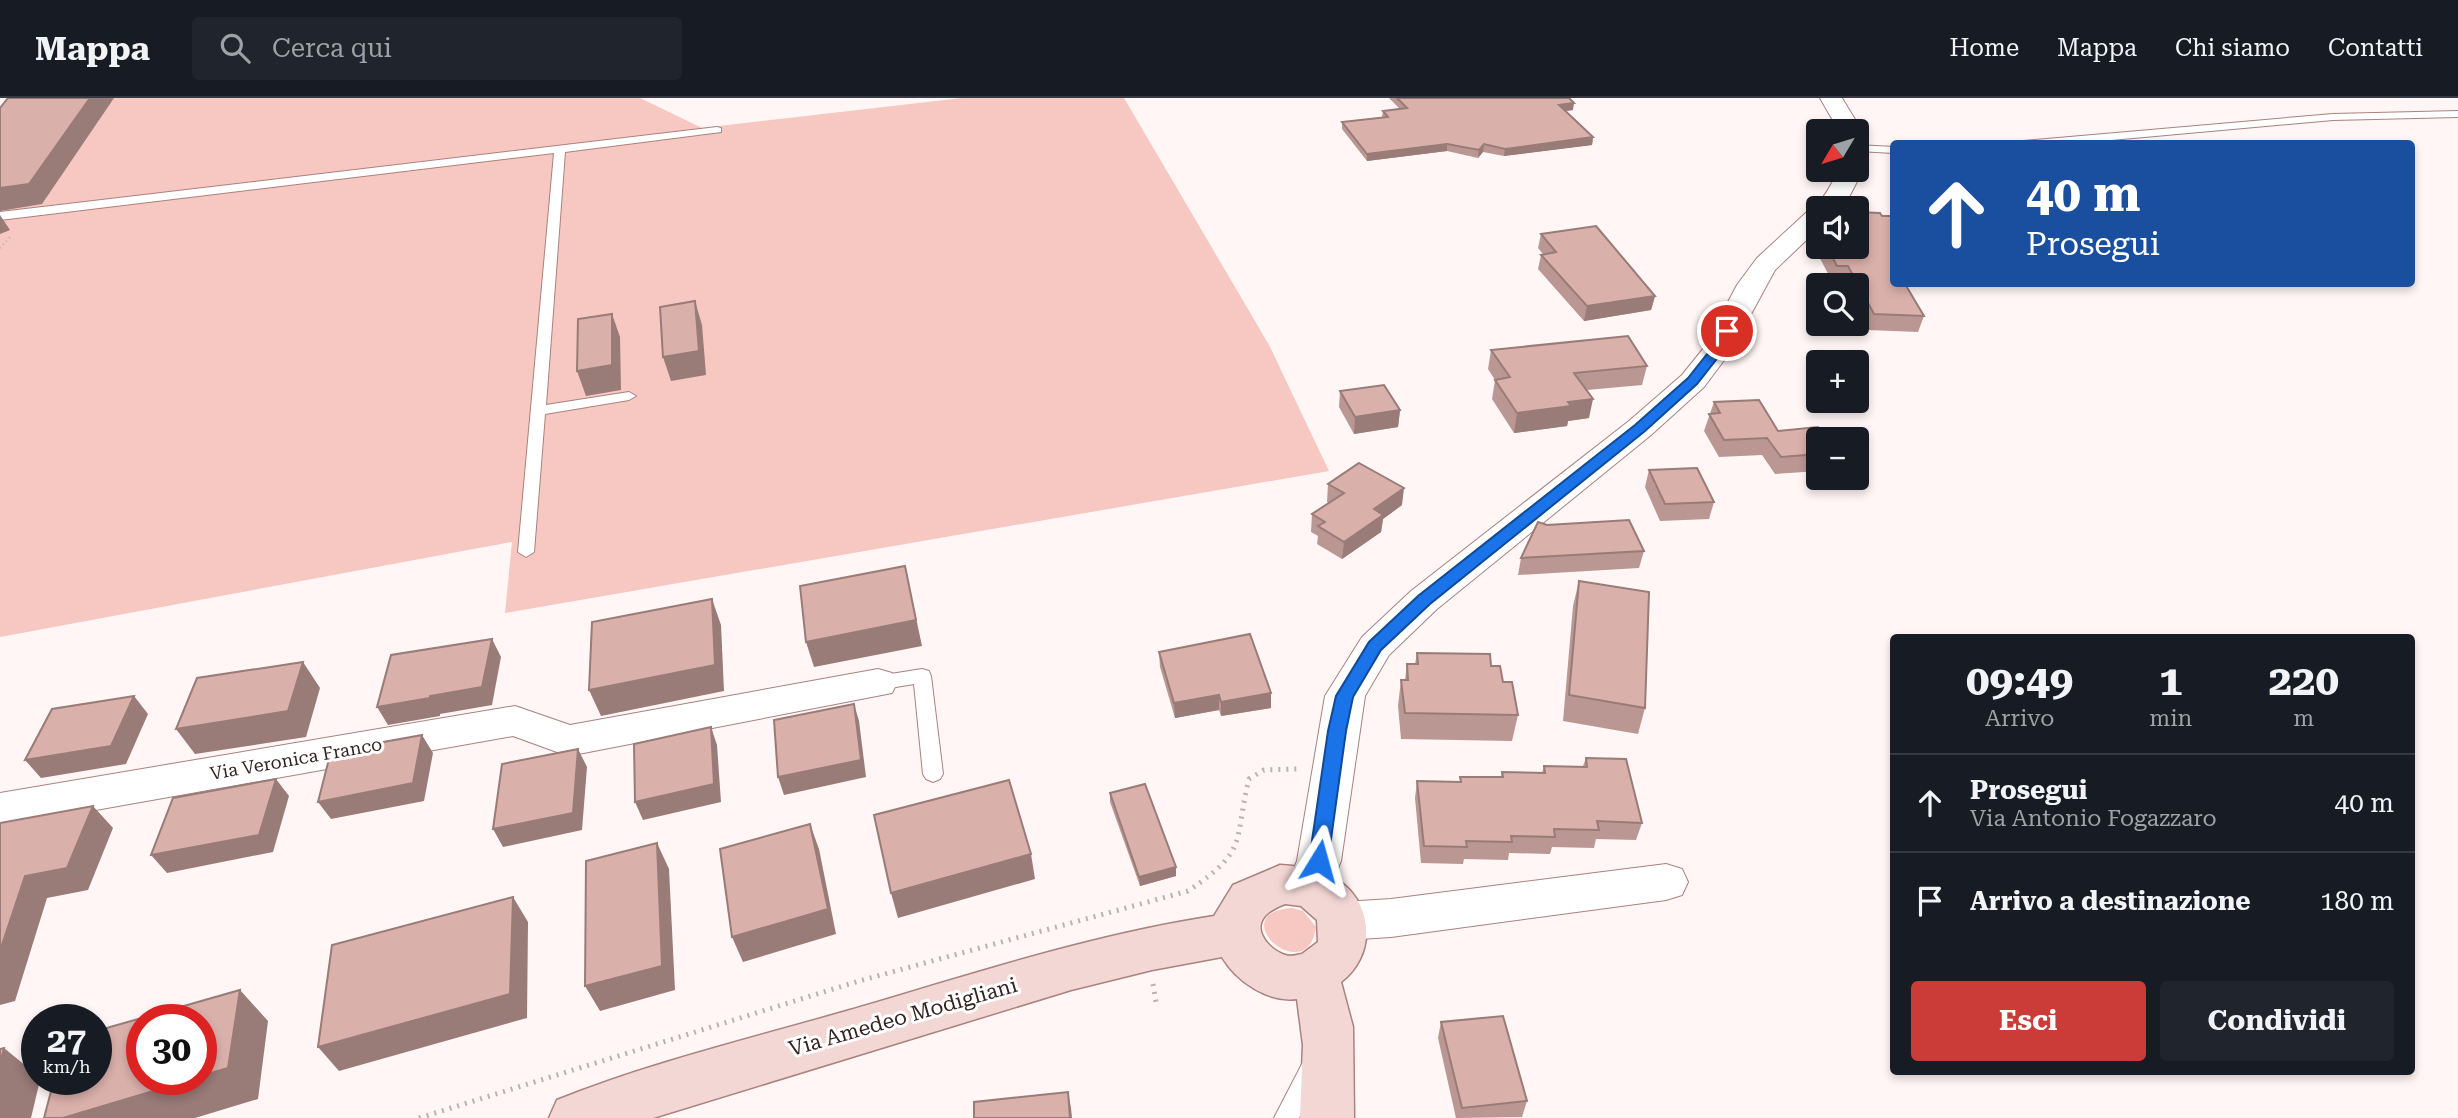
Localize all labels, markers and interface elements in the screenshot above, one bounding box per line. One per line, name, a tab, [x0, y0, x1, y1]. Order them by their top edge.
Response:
search box	[192, 17, 682, 80]
text: Mappa	[35, 29, 150, 68]
icon: search	[216, 29, 254, 67]
text: Cerca qui	[272, 33, 392, 63]
text: Home	[1950, 34, 2019, 62]
text: Mappa	[2057, 34, 2137, 62]
text: Chi siamo	[2175, 34, 2290, 62]
text: Contatti	[2328, 34, 2423, 62]
north arrow	[1806, 119, 1869, 182]
map controls	[1806, 119, 1869, 490]
text: 40 m	[2026, 166, 2141, 223]
icon: ahead	[1911, 168, 2002, 259]
button: sound	[1806, 196, 1869, 259]
text: Prosegui	[2026, 225, 2160, 263]
button: search	[1806, 273, 1869, 336]
pin	[1697, 301, 1757, 361]
icon: arrive	[1708, 312, 1746, 350]
button: +	[1806, 350, 1869, 413]
button: −	[1806, 427, 1869, 490]
text: 09:49	[1966, 656, 2073, 705]
text: 1	[2159, 656, 2183, 705]
text: 220	[2268, 656, 2339, 705]
text: Arrivo	[1985, 705, 2054, 732]
text: min	[2149, 705, 2192, 732]
text: m	[2293, 705, 2314, 732]
street label: Via Veronica Franco	[208, 733, 384, 784]
text: Prosegui	[1970, 775, 2087, 805]
icon: ahead	[1911, 784, 1949, 822]
text: 40 m	[2335, 788, 2394, 818]
text: Via Antonio Fogazzaro	[1970, 805, 2217, 832]
position arrow	[1282, 824, 1356, 898]
icon: arrive	[1911, 882, 1949, 920]
text: Arrivo a destinazione	[1970, 886, 2251, 916]
text: 180 m	[2320, 886, 2394, 916]
street label: Via Amedeo Modigliani	[786, 973, 1020, 1061]
button: Esci	[1911, 981, 2146, 1061]
button: Condividi	[2160, 981, 2394, 1061]
speed limit sign: 30	[126, 1004, 217, 1095]
text: 27	[47, 1020, 86, 1061]
text: km/h	[42, 1056, 91, 1077]

